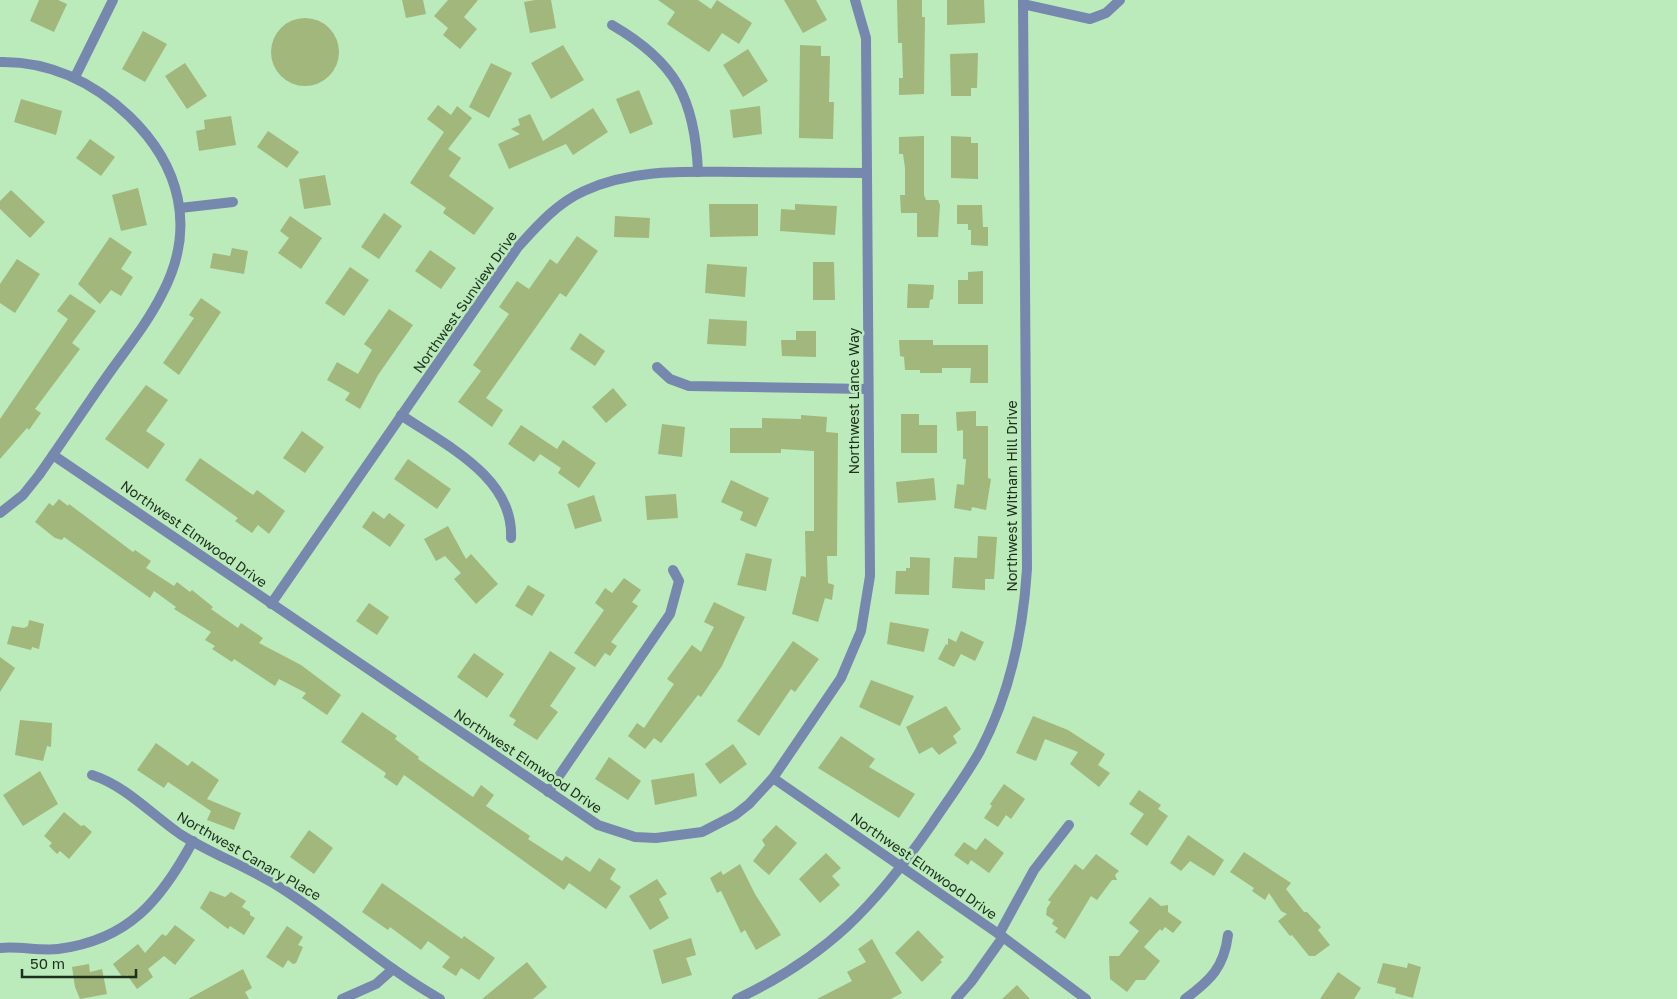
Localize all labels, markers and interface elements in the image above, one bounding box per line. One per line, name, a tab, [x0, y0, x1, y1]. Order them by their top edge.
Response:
street label: Northwest Sunview Drive	[409, 227, 520, 376]
street label: Northwest Lance Way	[845, 327, 862, 474]
street label: Northwest Witham Hill Drive	[1003, 400, 1020, 592]
street label: Northwest Elmwood Drive	[118, 477, 271, 591]
street label: Northwest Elmwood Drive	[451, 705, 605, 816]
street label: Northwest Canary Place	[174, 807, 324, 904]
street label: Northwest Elmwood Drive	[848, 809, 1001, 923]
scale bar	[22, 946, 136, 978]
text: 50 m	[30, 954, 65, 972]

